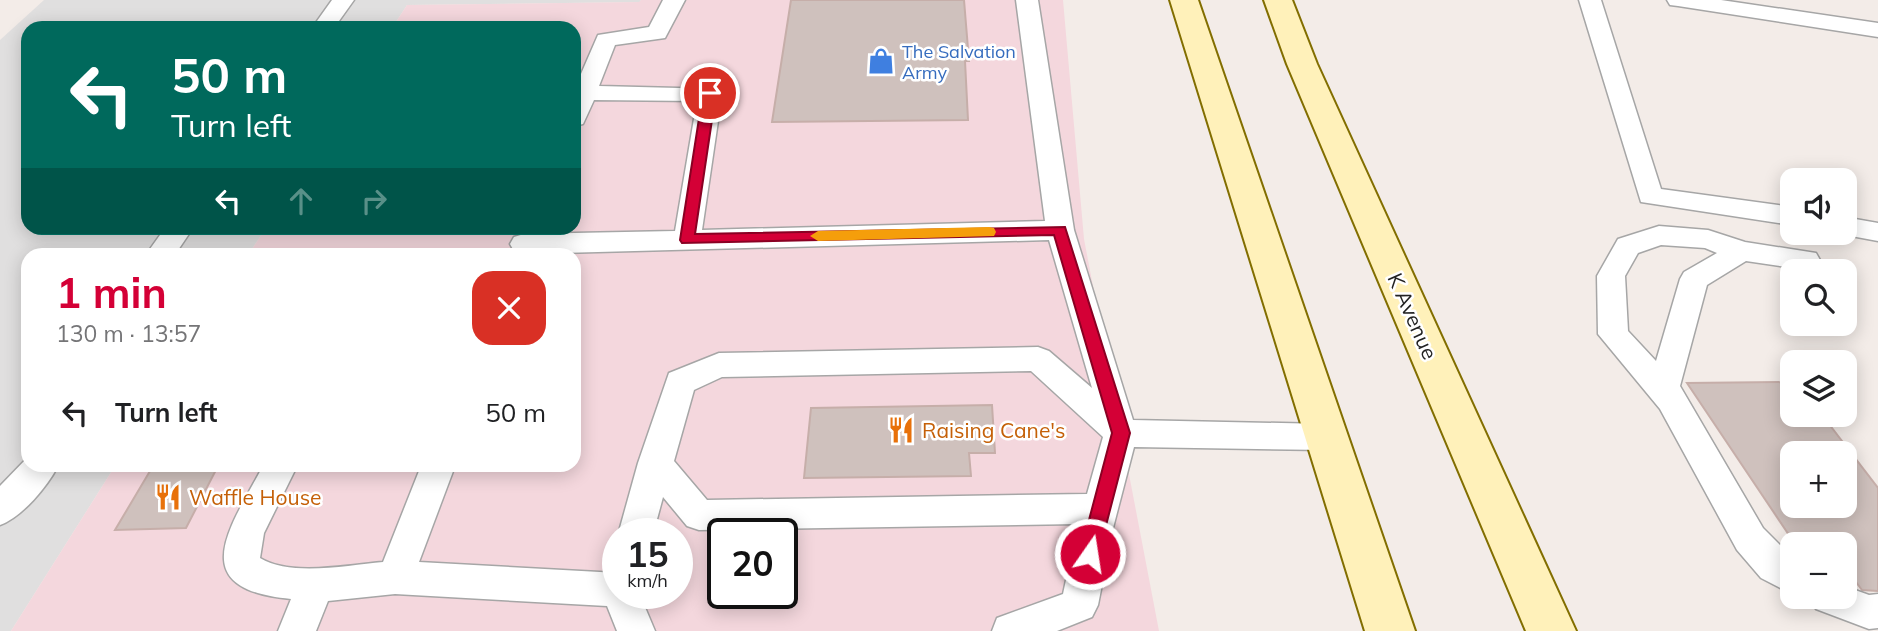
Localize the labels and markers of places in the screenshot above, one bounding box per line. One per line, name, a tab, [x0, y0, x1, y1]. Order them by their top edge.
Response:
place label: The Salvation Army	[902, 40, 1016, 84]
shop icon: The Salvation Army	[866, 46, 896, 76]
pin	[680, 63, 740, 123]
restaurant icon: Raising Cane's	[886, 415, 916, 445]
place label: Raising Cane's	[922, 417, 1065, 443]
restaurant icon: Waffle House	[153, 482, 183, 512]
place label: Waffle House	[189, 484, 322, 510]

